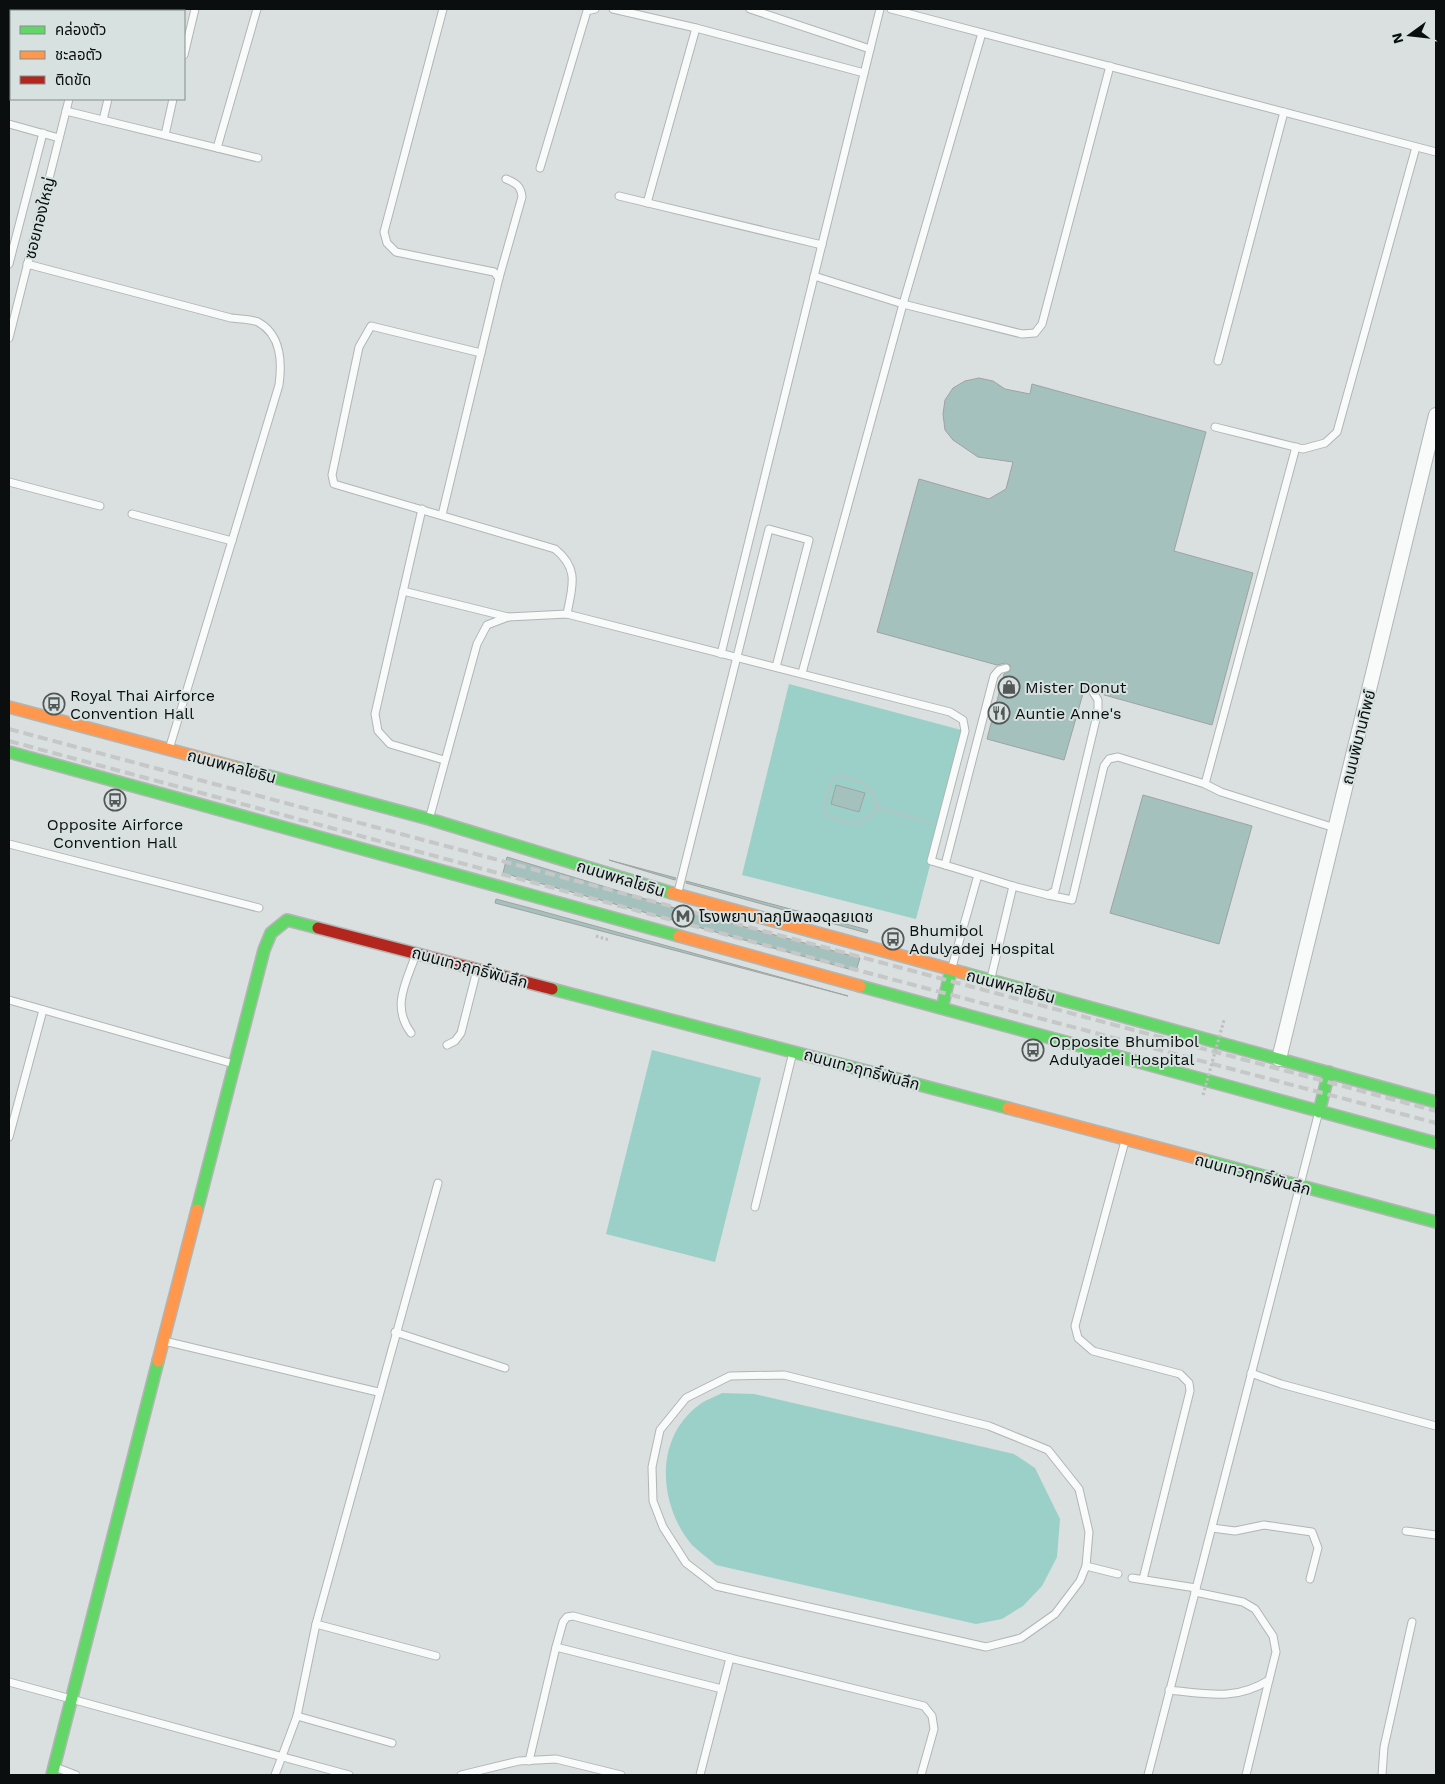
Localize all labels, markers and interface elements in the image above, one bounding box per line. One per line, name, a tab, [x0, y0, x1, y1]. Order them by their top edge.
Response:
legend	[10, 10, 185, 100]
north arrow	[1385, 10, 1435, 60]
text: คล่องตัว	[55, 21, 106, 39]
text: N	[1388, 31, 1407, 45]
text: ชะลอตัว	[55, 46, 102, 64]
text: ติดขัด	[55, 71, 91, 89]
street label: ซอยทองใหญ่	[20, 175, 59, 261]
shop icon: Mister Donut	[997, 675, 1021, 699]
place label: Mister Donut	[1025, 678, 1127, 697]
place label: Royal Thai Airforce Convention Hall	[70, 686, 215, 723]
street label: ถนนพิมานทิพย์	[1338, 688, 1379, 786]
bus stop icon: Royal Thai Airforce Convention Hall	[42, 692, 66, 716]
restaurant icon: Auntie Anne's	[987, 701, 1011, 725]
place label: Auntie Anne's	[1015, 704, 1121, 723]
street label: ถนนพหลโยธิน	[185, 745, 278, 787]
bus stop icon: Opposite Airforce Convention Hall	[103, 788, 127, 812]
place label: Opposite Airforce Convention Hall	[47, 815, 183, 852]
street label: ถนนพหลโยธิน	[574, 856, 667, 901]
metro station icon: โรงพยาบาลภูมิพลอดุลยเดช	[671, 904, 695, 928]
place label: โรงพยาบาลภูมิพลอดุลยเดช	[699, 907, 873, 926]
place label: Bhumibol Adulyadej Hospital	[909, 921, 1055, 958]
bus stop icon: Bhumibol Adulyadej Hospital	[881, 927, 905, 951]
street label: ถนนเทวฤทธิ์พันลึก	[410, 943, 530, 992]
street label: ถนนพหลโยธิน	[964, 965, 1057, 1007]
place label: Opposite Bhumibol Adulyadei Hospital	[1049, 1032, 1199, 1069]
bus stop icon: Opposite Bhumibol Adulyadei Hospital	[1021, 1038, 1045, 1062]
street label: ถนนเทวฤทธิ์พันลึก	[802, 1045, 922, 1094]
street label: ถนนเทวฤทธิ์พันลึก	[1193, 1150, 1313, 1199]

